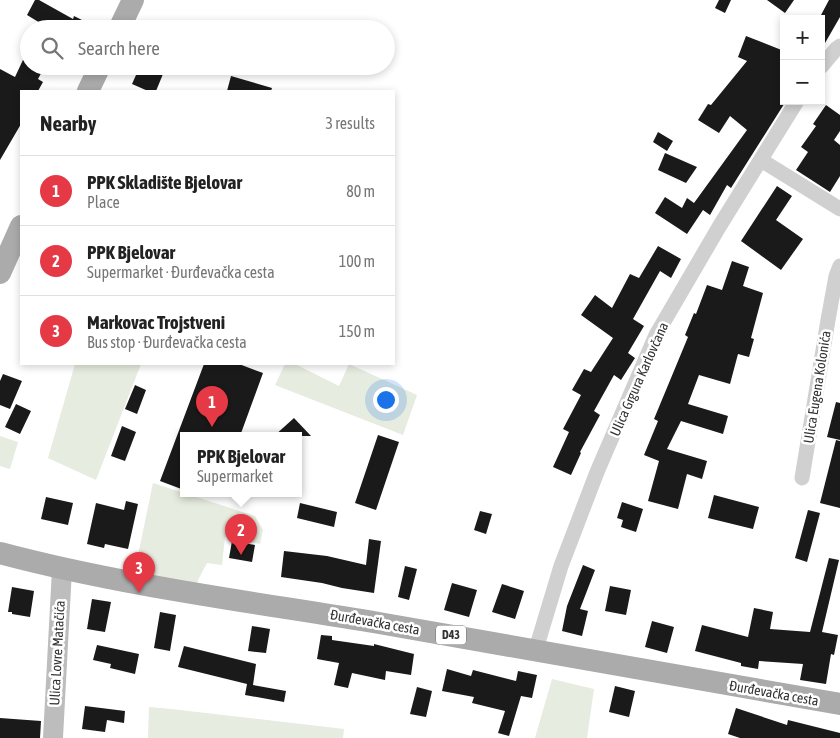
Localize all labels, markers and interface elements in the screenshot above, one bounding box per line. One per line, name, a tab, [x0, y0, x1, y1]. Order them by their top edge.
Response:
map controls	[780, 15, 825, 105]
button: +	[780, 15, 825, 60]
search box	[20, 20, 395, 75]
icon: search	[38, 34, 66, 62]
text: Search here	[78, 37, 160, 59]
button: −	[780, 60, 825, 105]
text: Nearby	[40, 111, 96, 135]
text: 3 results	[325, 114, 375, 132]
text: PPK Skladište Bjelovar	[87, 171, 242, 193]
text: 1	[52, 182, 60, 200]
text: 80 m	[346, 182, 375, 200]
text: Place	[87, 193, 120, 211]
text: PPK Bjelovar	[87, 241, 175, 263]
text: 2	[52, 252, 60, 270]
text: 100 m	[339, 252, 375, 270]
text: Supermarket · Đurđevačka cesta	[87, 263, 275, 281]
text: Markovac Trojstveni	[87, 311, 225, 333]
street label: Ulica Grgura Karlovčana	[607, 320, 671, 438]
text: 3	[52, 322, 60, 340]
text: 150 m	[339, 322, 375, 340]
street label: Ulica Eugena Kolonića	[800, 330, 834, 444]
text: Bus stop · Đurđevačka cesta	[87, 333, 247, 351]
pin: 1	[196, 386, 228, 427]
your location	[373, 387, 399, 413]
popup	[180, 432, 302, 497]
text: PPK Bjelovar	[197, 445, 285, 467]
text: Supermarket	[197, 467, 273, 485]
pin: 2	[225, 514, 257, 555]
pin: 3	[123, 552, 155, 593]
street label: Ulica Lovre Matačića	[46, 600, 68, 706]
street label: Đurđevačka cesta	[329, 606, 421, 638]
road number: D43	[436, 626, 466, 644]
street label: Đurđevačka cesta	[728, 677, 820, 709]

